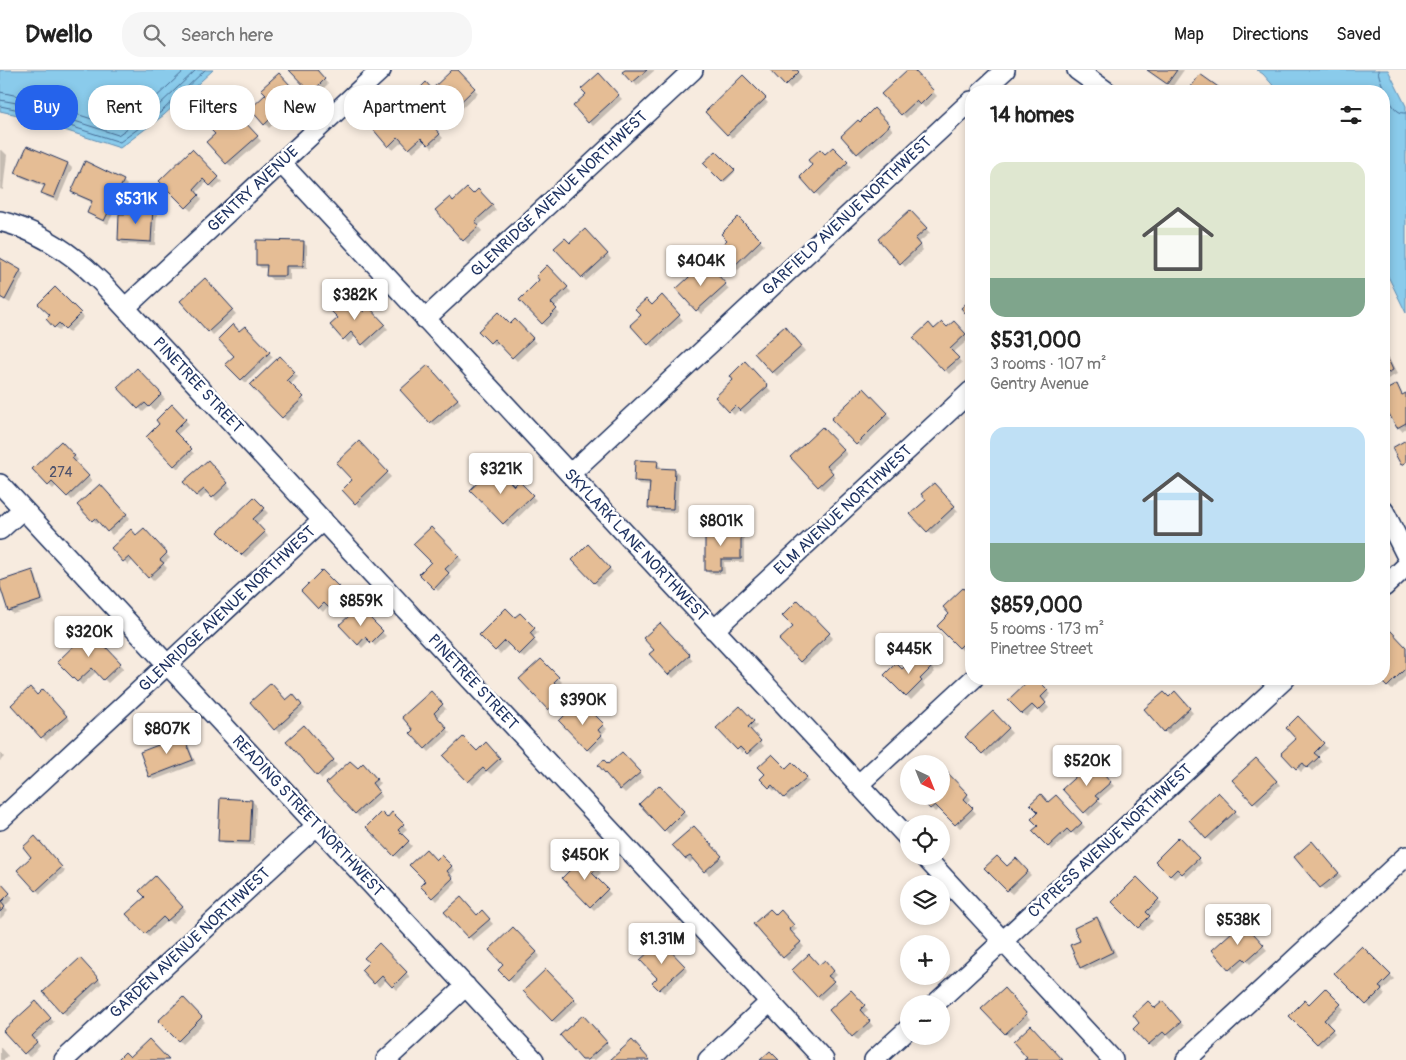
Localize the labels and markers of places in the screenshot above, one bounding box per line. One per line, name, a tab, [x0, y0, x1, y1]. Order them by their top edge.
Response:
pin: $531K	[101, 182, 171, 225]
pin: $404K	[666, 244, 736, 287]
pin: $382K	[320, 278, 390, 321]
pin: $321K	[466, 452, 536, 495]
pin: $801K	[686, 504, 756, 547]
pin: $859K	[326, 584, 396, 627]
pin: $320K	[54, 616, 124, 658]
pin: $445K	[874, 632, 944, 675]
pin: $390K	[548, 684, 618, 726]
pin: $807K	[132, 712, 202, 755]
pin: $520K	[1052, 744, 1122, 787]
pin: $450K	[550, 838, 620, 881]
pin: $538K	[1203, 904, 1273, 946]
pin: $1.31M	[621, 922, 703, 965]

